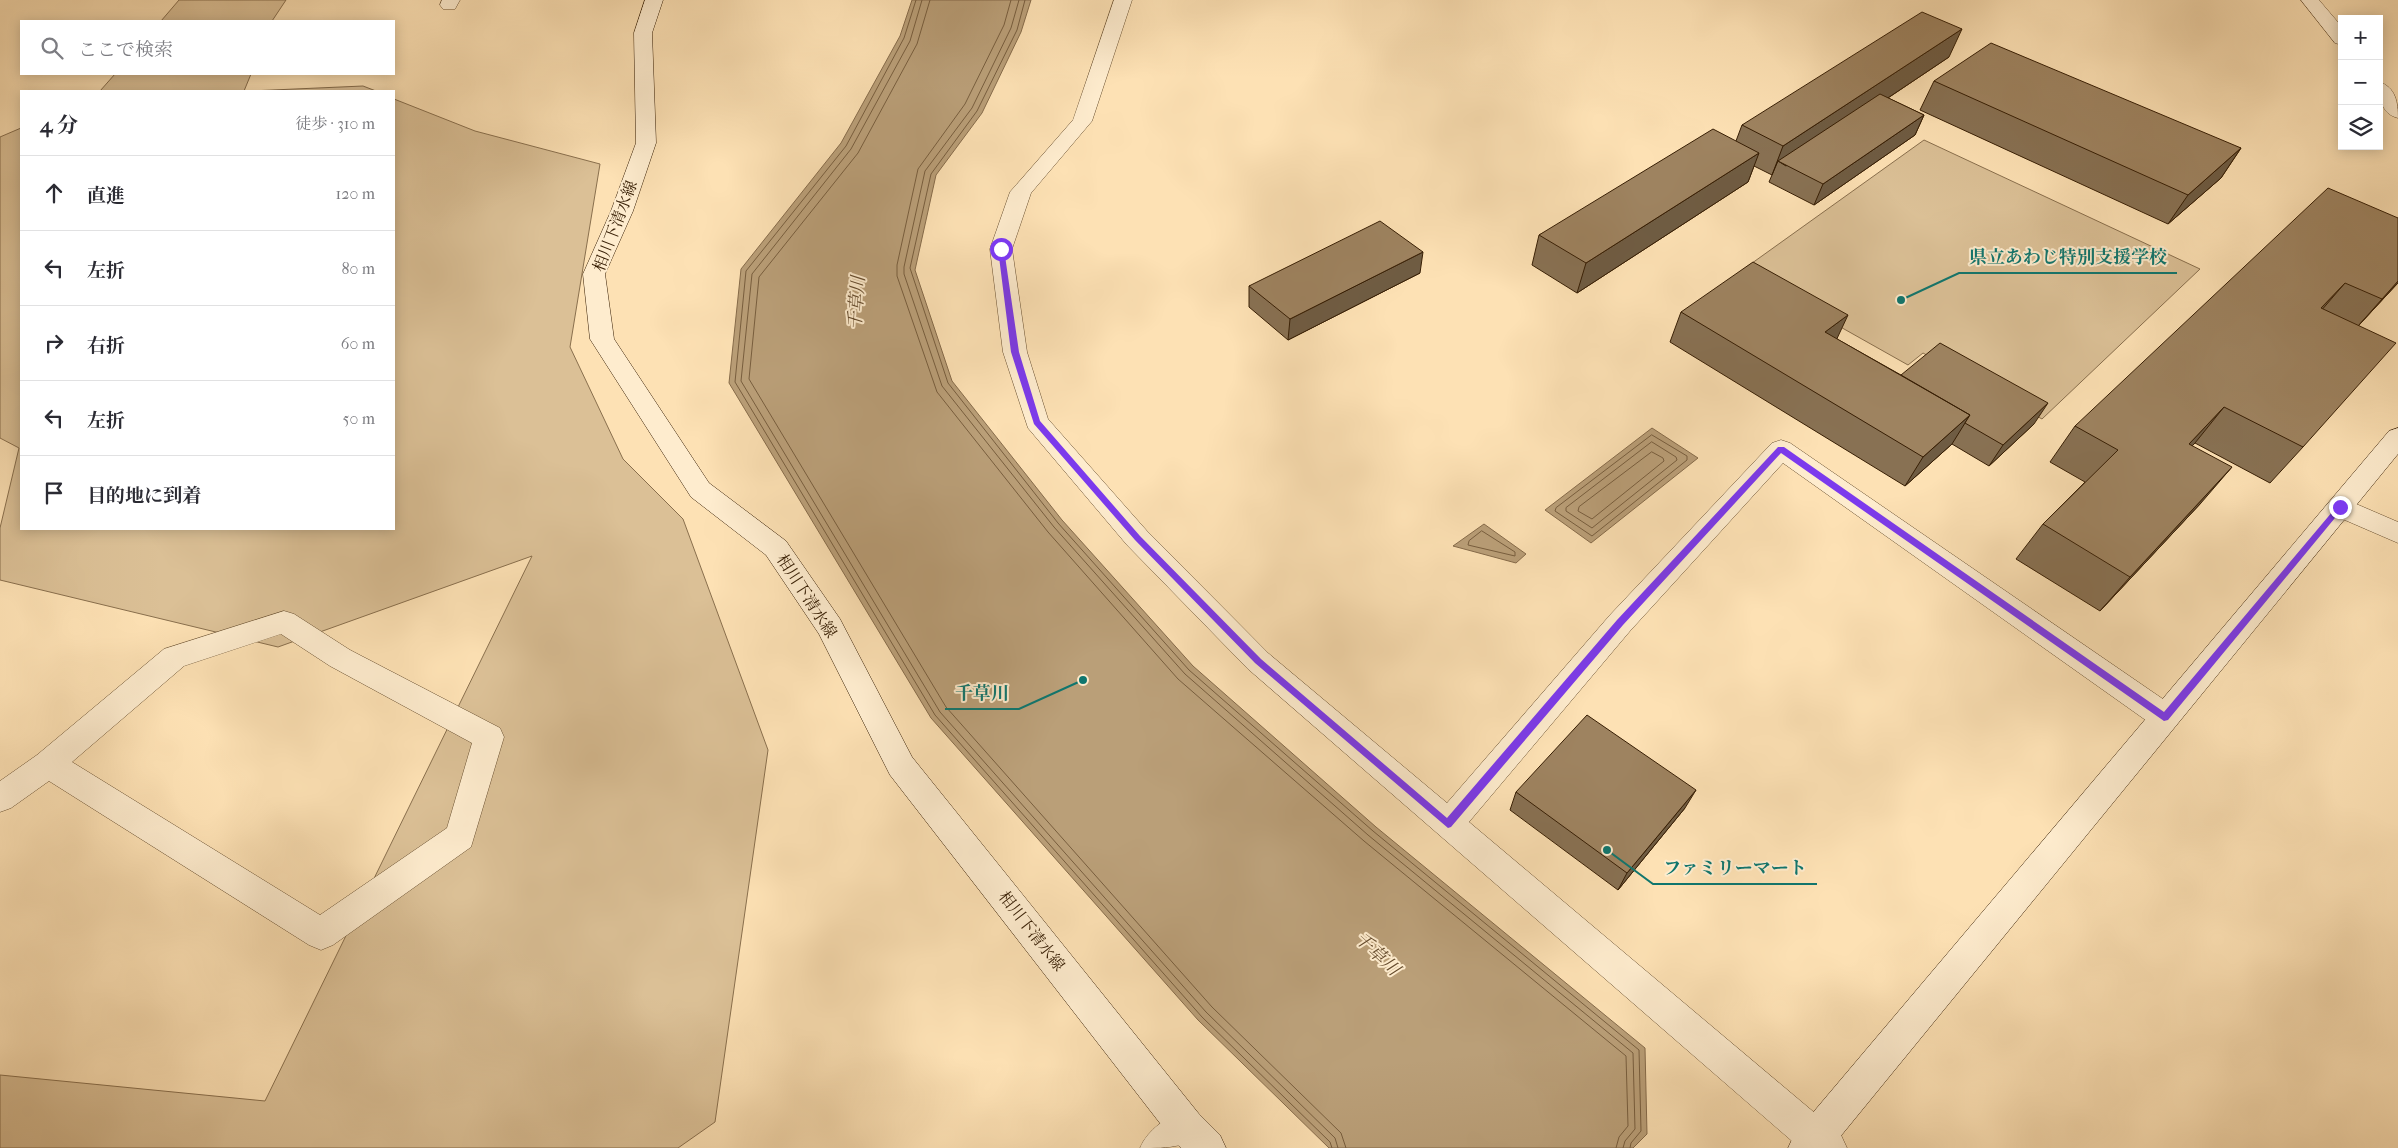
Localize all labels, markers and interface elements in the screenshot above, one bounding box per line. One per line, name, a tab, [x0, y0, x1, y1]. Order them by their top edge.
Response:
map controls	[2338, 15, 2383, 150]
button: +	[2338, 15, 2383, 60]
search box	[20, 20, 395, 75]
icon: search	[38, 34, 66, 62]
text: ここで検索	[78, 39, 173, 61]
button: −	[2338, 60, 2383, 105]
button: layers	[2338, 105, 2383, 150]
text: 4 分	[40, 113, 78, 137]
text: 徒歩 · 310 m	[295, 114, 375, 133]
street label: 相川下清水線	[589, 178, 641, 274]
icon: ahead	[40, 179, 68, 207]
text: 120 m	[336, 184, 375, 203]
text: 直進	[87, 185, 125, 207]
route start	[990, 238, 1013, 261]
callout: 県立あわじ特別支援学校	[1959, 240, 2177, 273]
text: 県立あわじ特別支援学校	[1969, 247, 2167, 268]
icon: left	[40, 254, 68, 282]
text: 80 m	[341, 259, 375, 278]
text: 左折	[87, 260, 125, 282]
water label: 千草川	[845, 273, 869, 331]
icon: right	[40, 329, 68, 357]
text: 60 m	[341, 334, 375, 353]
text: 右折	[87, 335, 125, 357]
icon: left	[40, 404, 68, 432]
text: 50 m	[343, 409, 375, 428]
text: 左折	[87, 410, 125, 432]
icon: arrive	[40, 479, 68, 507]
text: 目的地に到着	[87, 485, 201, 507]
route end	[2329, 496, 2352, 519]
street label: 相川下清水線	[773, 551, 841, 641]
callout: 千草川	[945, 676, 1019, 709]
text: 千草川	[955, 683, 1009, 704]
callout: ファミリーマート	[1653, 851, 1817, 884]
text: ファミリーマート	[1663, 858, 1807, 879]
street label: 相川下清水線	[995, 887, 1069, 975]
water label: 千草川	[1350, 928, 1405, 981]

